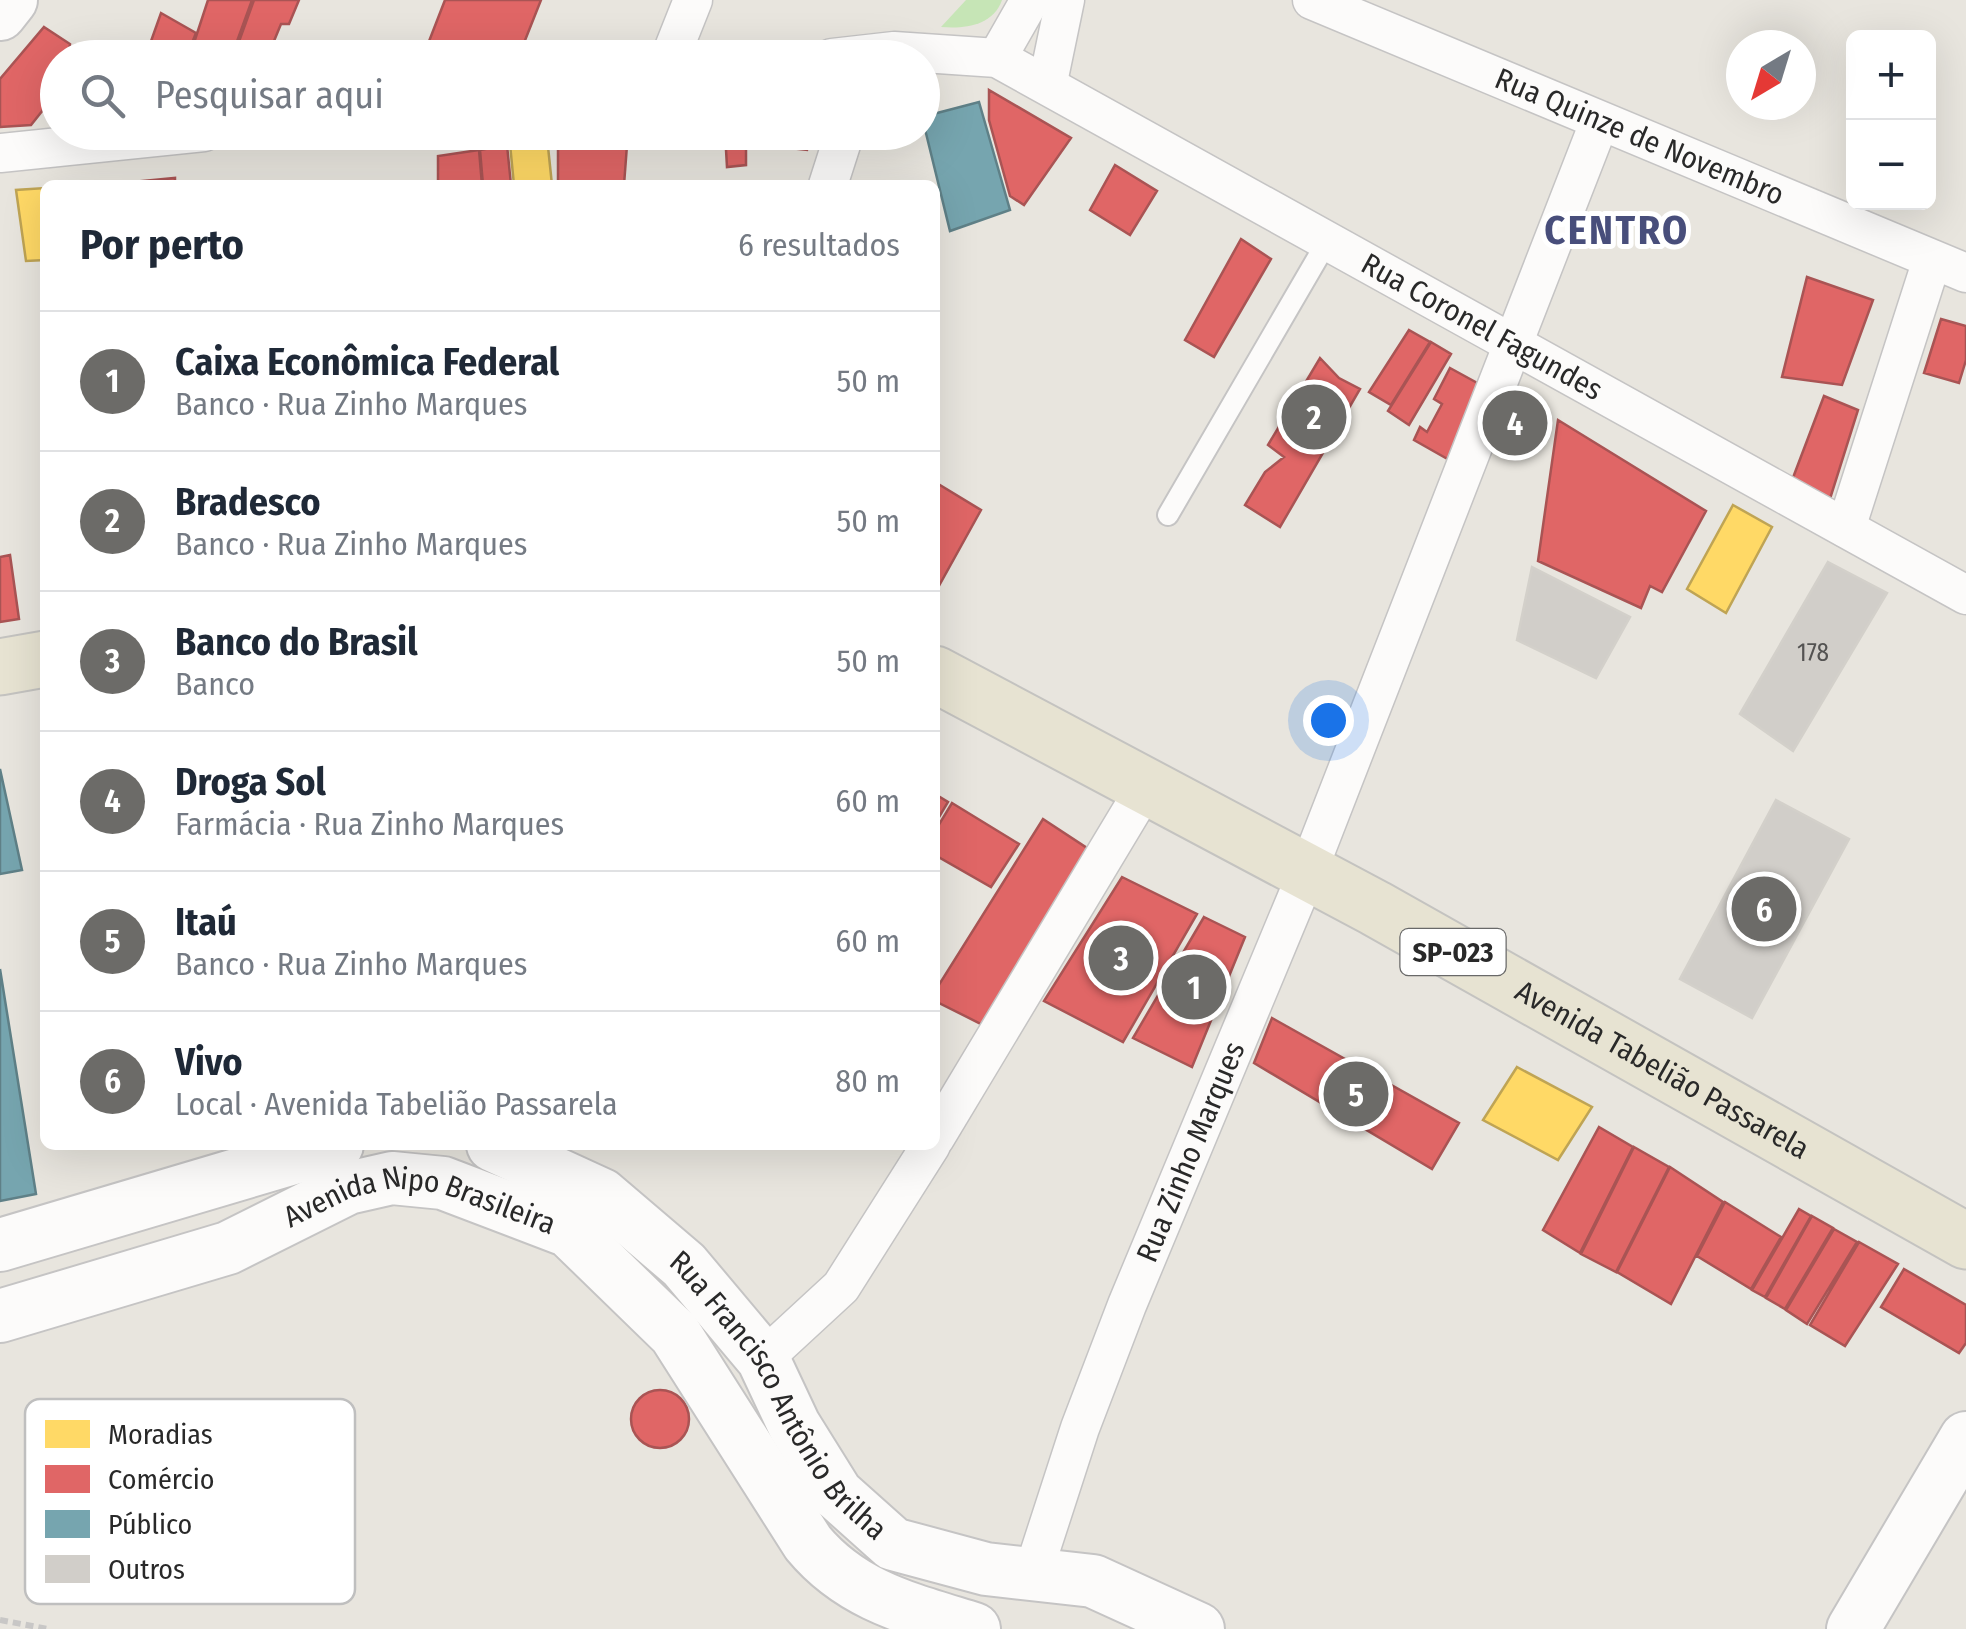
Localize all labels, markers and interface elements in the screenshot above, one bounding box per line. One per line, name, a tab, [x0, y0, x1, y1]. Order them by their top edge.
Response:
north arrow	[1726, 30, 1816, 120]
map controls	[1846, 30, 1936, 210]
button: +	[1846, 30, 1936, 120]
search box	[40, 40, 940, 150]
street label: Rua Quinze de Novembro	[1490, 60, 1789, 213]
icon: search	[75, 68, 130, 123]
text: Pesquisar aqui	[155, 72, 384, 118]
button: −	[1846, 120, 1936, 210]
district label: CENTRO	[1544, 207, 1690, 255]
text: Por perto	[80, 220, 244, 270]
text: 6 resultados	[738, 226, 900, 264]
street label: Rua Coronel Fagundes	[1355, 246, 1609, 408]
text: Caixa Econômica Federal	[175, 339, 559, 385]
text: 1	[106, 362, 119, 400]
text: 50 m	[837, 362, 900, 400]
pin: 2	[1282, 380, 1346, 454]
text: Banco · Rua Zinho Marques	[175, 385, 527, 423]
pin: 4	[1482, 386, 1548, 460]
text: Bradesco	[175, 479, 321, 525]
text: 2	[105, 502, 120, 540]
text: 50 m	[837, 502, 900, 540]
text: Banco · Rua Zinho Marques	[175, 525, 527, 563]
text: Banco do Brasil	[175, 619, 418, 665]
house number: 178	[1797, 638, 1829, 668]
text: 3	[105, 642, 120, 680]
text: 50 m	[837, 642, 900, 680]
text: Banco	[175, 665, 255, 703]
your location	[1303, 695, 1354, 746]
text: Droga Sol	[175, 759, 326, 805]
text: 4	[104, 782, 121, 820]
text: 60 m	[835, 782, 900, 820]
text: Farmácia · Rua Zinho Marques	[175, 805, 564, 843]
pin: 6	[1732, 872, 1796, 946]
text: Itaú	[175, 899, 237, 945]
pin: 3	[1088, 920, 1154, 996]
text: 5	[105, 922, 120, 960]
text: 60 m	[835, 922, 900, 960]
road number: SP-023	[1400, 929, 1506, 975]
text: Banco · Rua Zinho Marques	[175, 945, 527, 983]
pin: 1	[1162, 950, 1226, 1024]
street label: Avenida Tabelião Passarela	[1509, 973, 1815, 1167]
street label: Rua Zinho Marques	[1129, 1036, 1253, 1267]
text: Vivo	[175, 1039, 243, 1085]
pin: 5	[1324, 1056, 1388, 1132]
text: 6	[104, 1062, 121, 1100]
text: 80 m	[835, 1062, 900, 1100]
text: Local · Avenida Tabelião Passarela	[175, 1085, 618, 1123]
text: Avenida Nipo Brasileira	[278, 1159, 561, 1242]
street label: Avenida Nipo Brasileira	[278, 1209, 564, 1249]
street label: Rua Francisco Antônio Brilha	[663, 1243, 894, 1548]
legend	[25, 1399, 355, 1604]
text: Moradias	[108, 1418, 213, 1451]
text: Comércio	[108, 1463, 215, 1496]
text: Público	[108, 1508, 192, 1541]
text: Outros	[108, 1553, 185, 1586]

